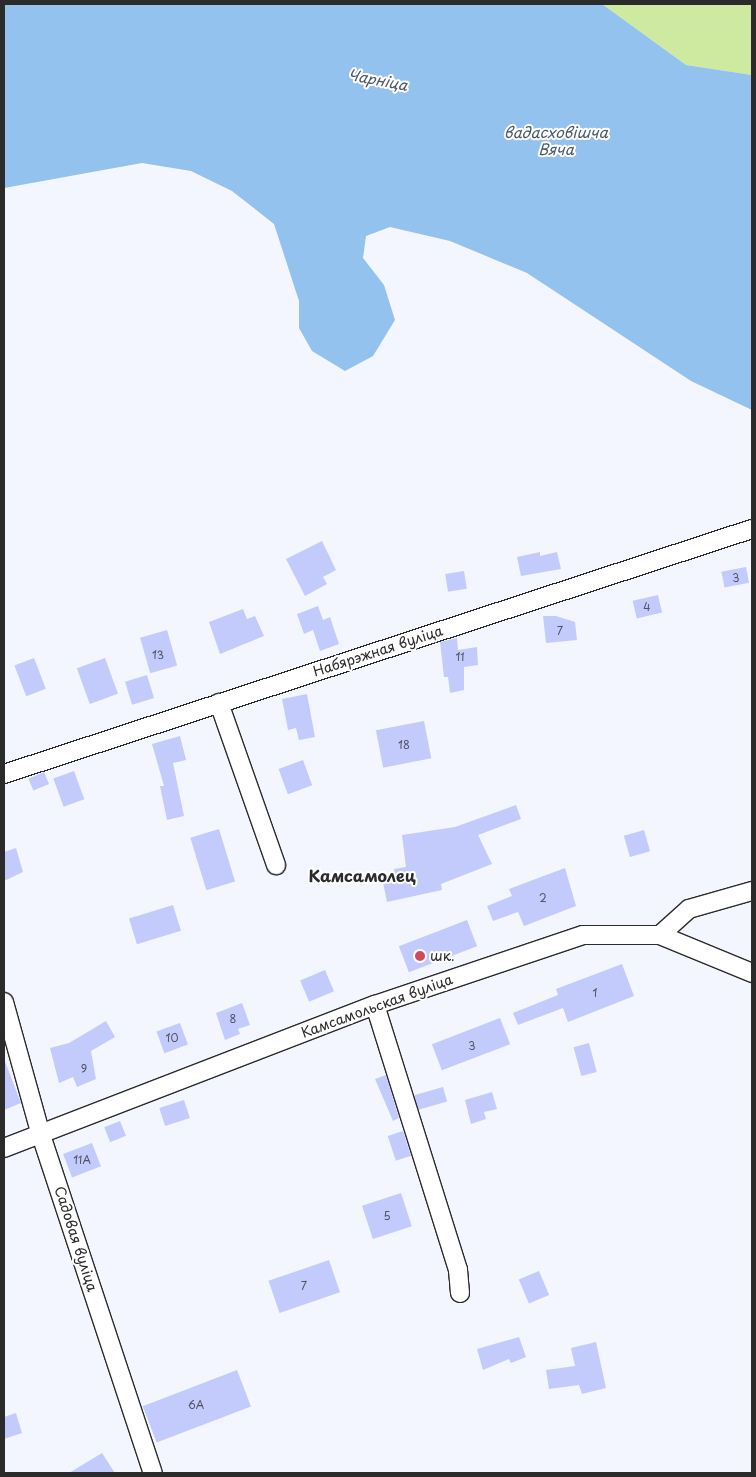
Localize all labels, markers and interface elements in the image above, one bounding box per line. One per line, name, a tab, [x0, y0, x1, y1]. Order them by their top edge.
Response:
water label: Чарніца	[347, 64, 409, 94]
water label: вадасховішча Вяча	[504, 122, 608, 157]
house number: 3	[732, 571, 740, 585]
house number: 4	[643, 600, 651, 614]
street label: Набярэжная вуліца	[311, 622, 445, 680]
house number: 7	[557, 624, 563, 638]
house number: 13	[152, 648, 164, 662]
house number: 11	[455, 650, 465, 664]
house number: 18	[398, 738, 410, 752]
district label: Камсамолец	[309, 865, 415, 885]
house number: 2	[539, 891, 547, 905]
place label: шк.	[430, 948, 455, 964]
marker: шк.	[414, 950, 426, 962]
street label: Камсамольская вуліца	[299, 971, 455, 1041]
house number: 1	[593, 986, 597, 1000]
house number: 8	[230, 1012, 236, 1026]
house number: 10	[166, 1031, 178, 1045]
house number: 3	[468, 1039, 476, 1053]
house number: 9	[81, 1062, 87, 1076]
house number: 11А	[73, 1153, 91, 1167]
street label: Садовая вуліца	[51, 1184, 101, 1294]
house number: 5	[383, 1209, 391, 1223]
house number: 7	[301, 1279, 307, 1293]
house number: 6А	[188, 1398, 204, 1412]

